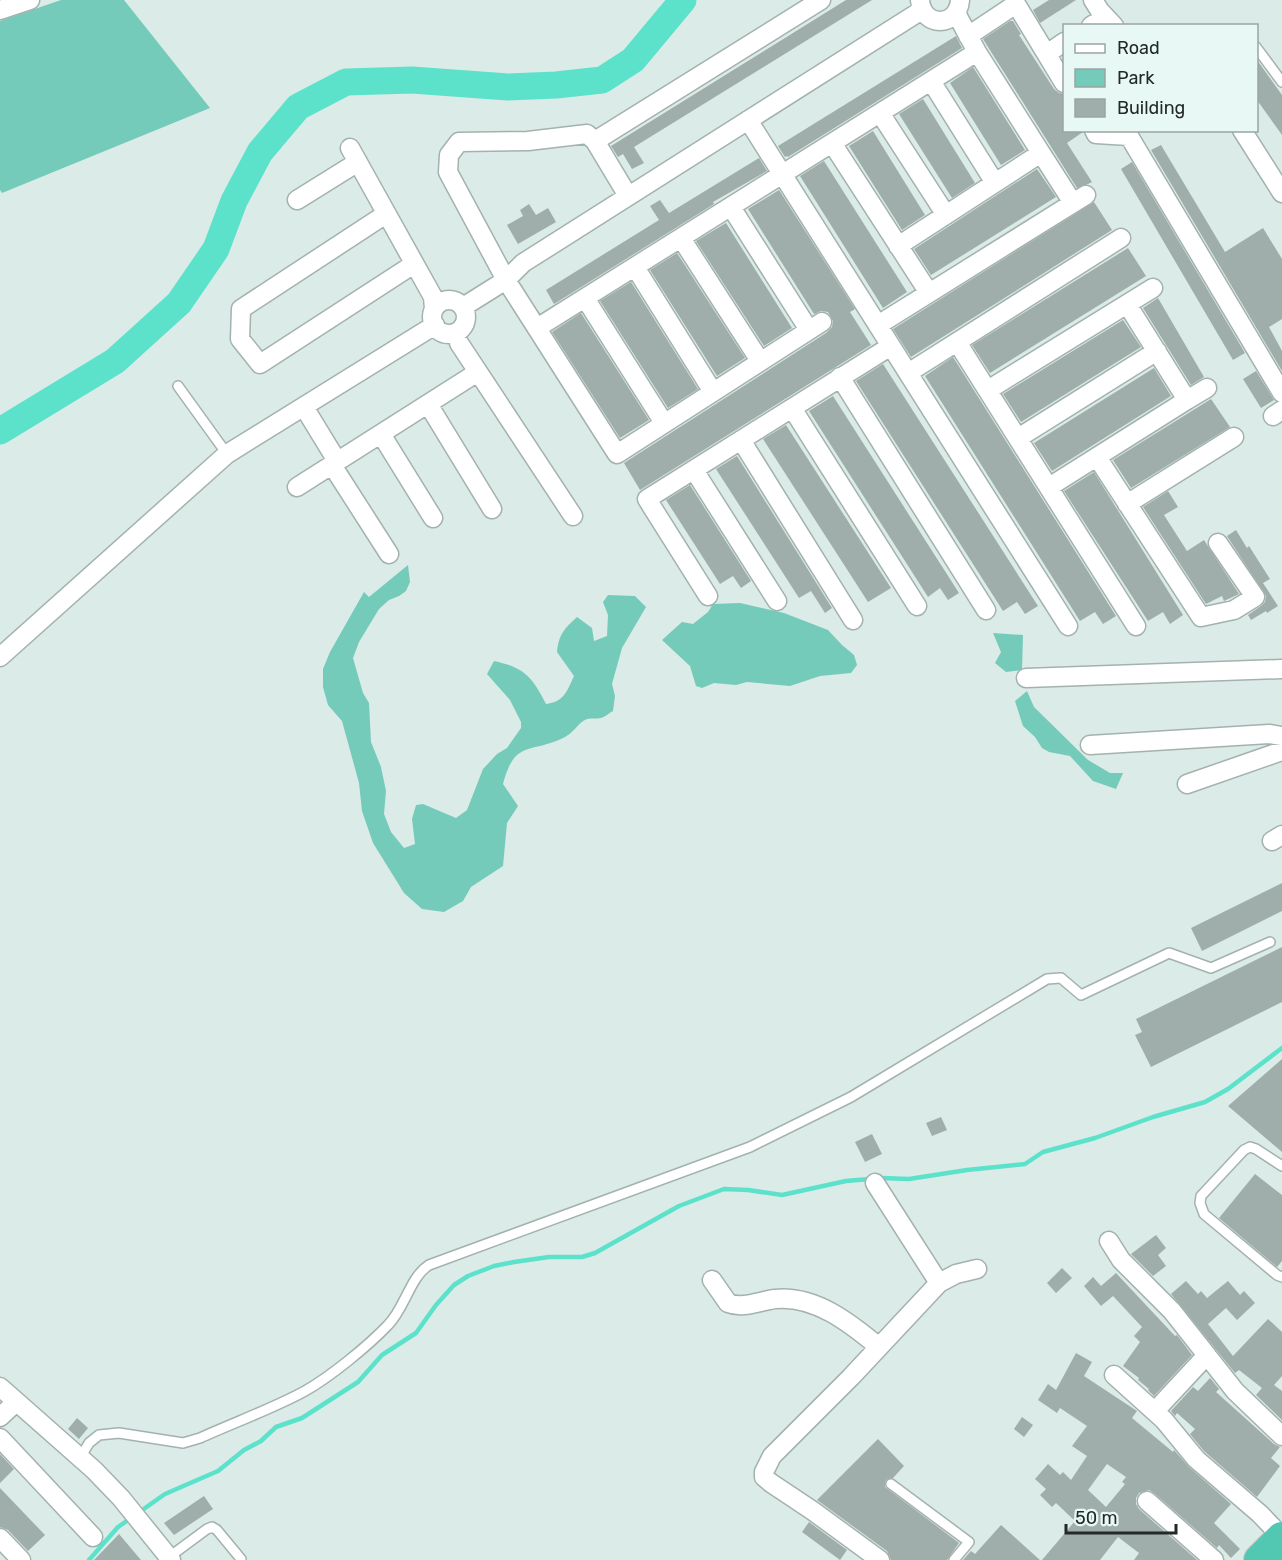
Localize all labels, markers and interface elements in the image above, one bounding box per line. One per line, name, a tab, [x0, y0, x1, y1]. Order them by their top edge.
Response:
legend	[1063, 24, 1258, 132]
text: Road	[1117, 37, 1160, 59]
text: Park	[1117, 67, 1155, 89]
text: Building	[1117, 97, 1185, 119]
scale bar	[1066, 1497, 1176, 1535]
text: 50 m	[1075, 1507, 1118, 1529]

